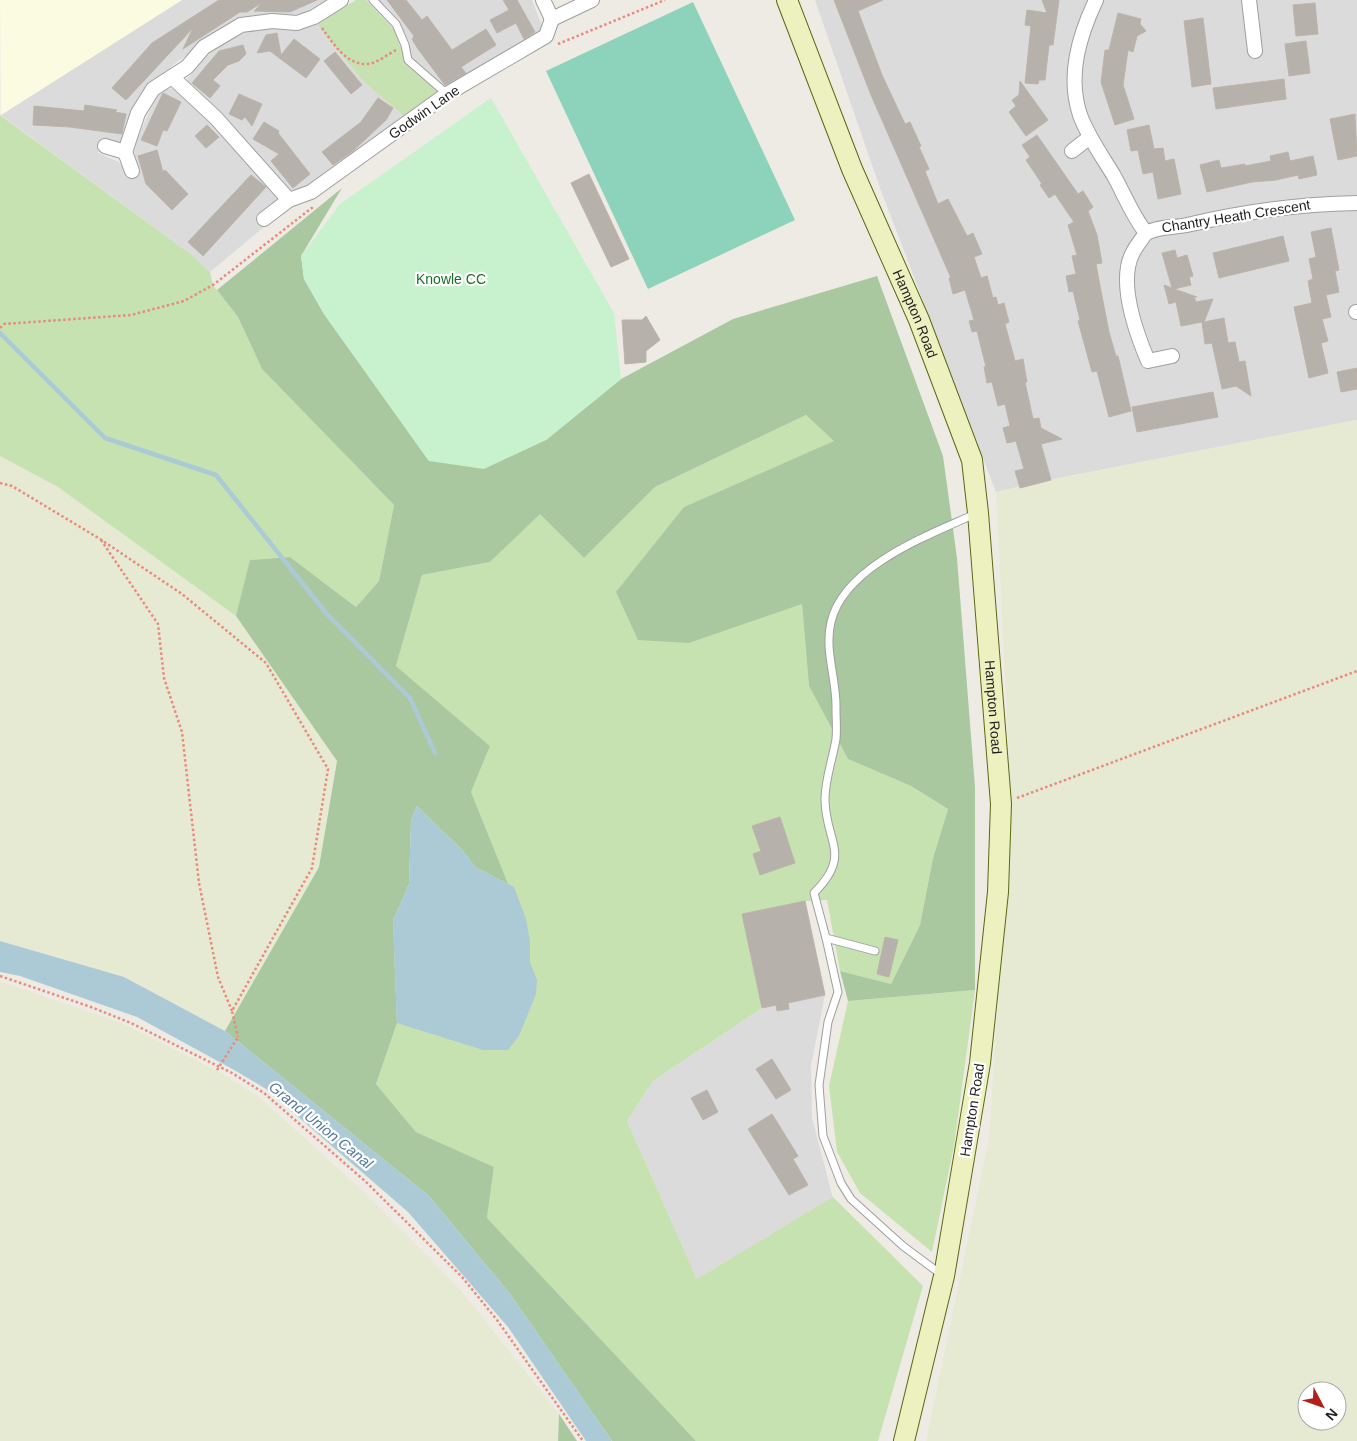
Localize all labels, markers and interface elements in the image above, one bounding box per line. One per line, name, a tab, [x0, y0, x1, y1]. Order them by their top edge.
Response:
street label: Godwin Lane	[386, 82, 463, 142]
street label: Chantry Heath Crescent	[1161, 196, 1312, 236]
street label: Hampton Road	[890, 267, 941, 360]
park label: Knowle CC	[416, 271, 486, 287]
street label: Hampton Road	[982, 659, 1005, 755]
street label: Hampton Road	[957, 1062, 987, 1158]
water label: Grand Union Canal	[266, 1078, 377, 1172]
north arrow	[1297, 1381, 1347, 1431]
text: N	[1322, 1405, 1341, 1424]

